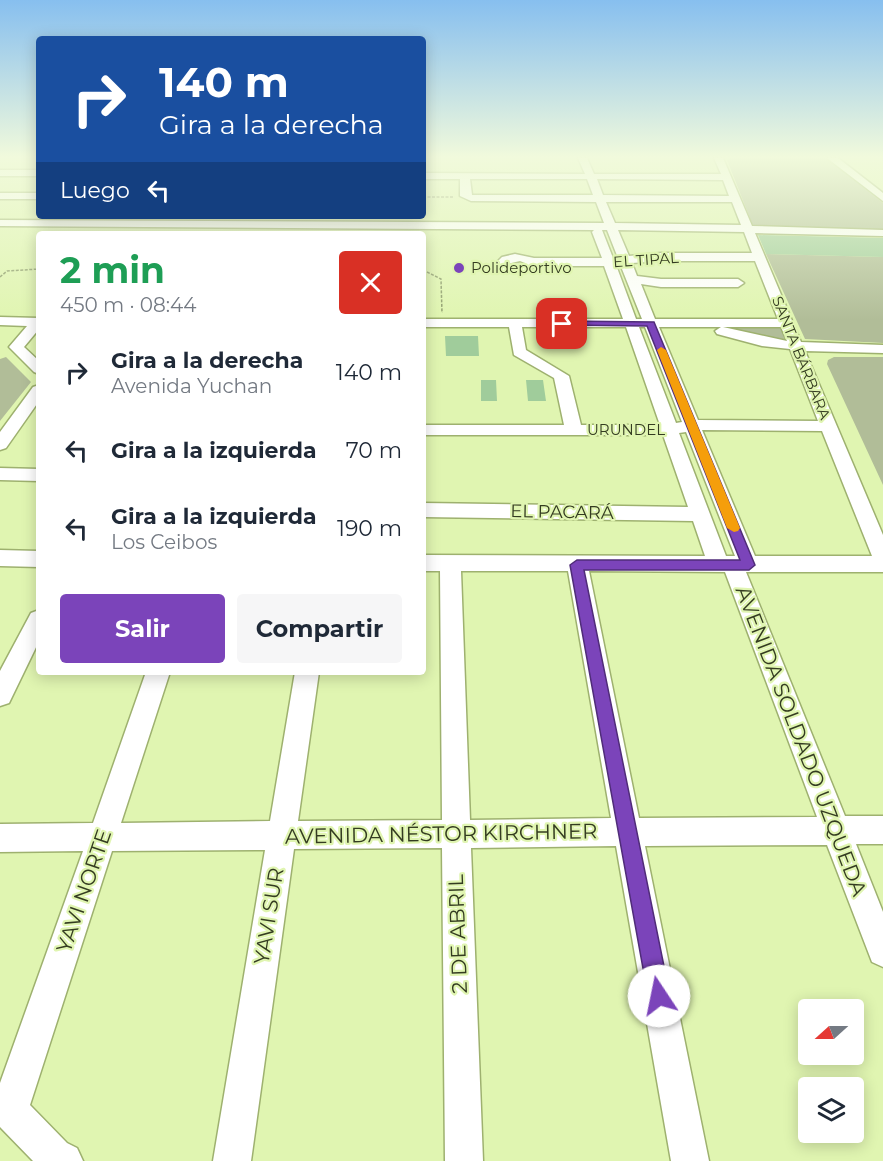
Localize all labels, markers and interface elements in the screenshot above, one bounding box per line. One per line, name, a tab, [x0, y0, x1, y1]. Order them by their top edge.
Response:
text: 140 m	[159, 56, 289, 108]
icon: right	[60, 60, 138, 138]
text: Gira a la derecha	[159, 108, 384, 141]
icon: left	[142, 174, 175, 207]
text: Luego	[60, 177, 130, 204]
text: 2 min	[60, 248, 165, 292]
street label: EL TIPAL	[613, 248, 680, 271]
button: close	[339, 251, 402, 314]
place label: Polideportivo	[471, 258, 572, 277]
marker: Polideportivo	[452, 261, 466, 275]
text: 450 m · 08:44	[60, 293, 196, 317]
street label: SANTA BÁRBARA	[768, 293, 835, 423]
pin	[536, 298, 587, 349]
icon: arrive	[545, 307, 578, 340]
text: Gira a la derecha	[111, 347, 303, 374]
icon: right	[60, 356, 93, 389]
text: 140 m	[336, 359, 402, 386]
text: Avenida Yuchan	[111, 374, 272, 398]
street label: URUNDEL	[587, 420, 665, 439]
icon: left	[60, 434, 93, 467]
text: Gira a la izquierda	[111, 437, 317, 464]
text: 70 m	[346, 437, 402, 464]
street label: EL PACARÁ	[510, 500, 614, 524]
text: Gira a la izquierda	[111, 503, 317, 530]
icon: left	[60, 512, 93, 545]
text: 190 m	[337, 515, 402, 542]
text: Los Ceibos	[111, 530, 217, 554]
street label: AVENIDA SOLDADO UZQUEDA	[731, 582, 873, 900]
button: Salir	[60, 594, 225, 663]
button: Compartir	[237, 594, 402, 663]
street label: AVENIDA NÉSTOR KIRCHNER	[285, 818, 597, 849]
street label: YAVI NORTE	[51, 826, 116, 956]
street label: YAVI SUR	[249, 866, 288, 966]
street label: 2 DE ABRIL	[443, 873, 472, 994]
position arrow	[627, 964, 691, 1028]
north arrow	[798, 999, 864, 1065]
map controls	[798, 999, 864, 1143]
button: layers	[798, 1077, 864, 1143]

